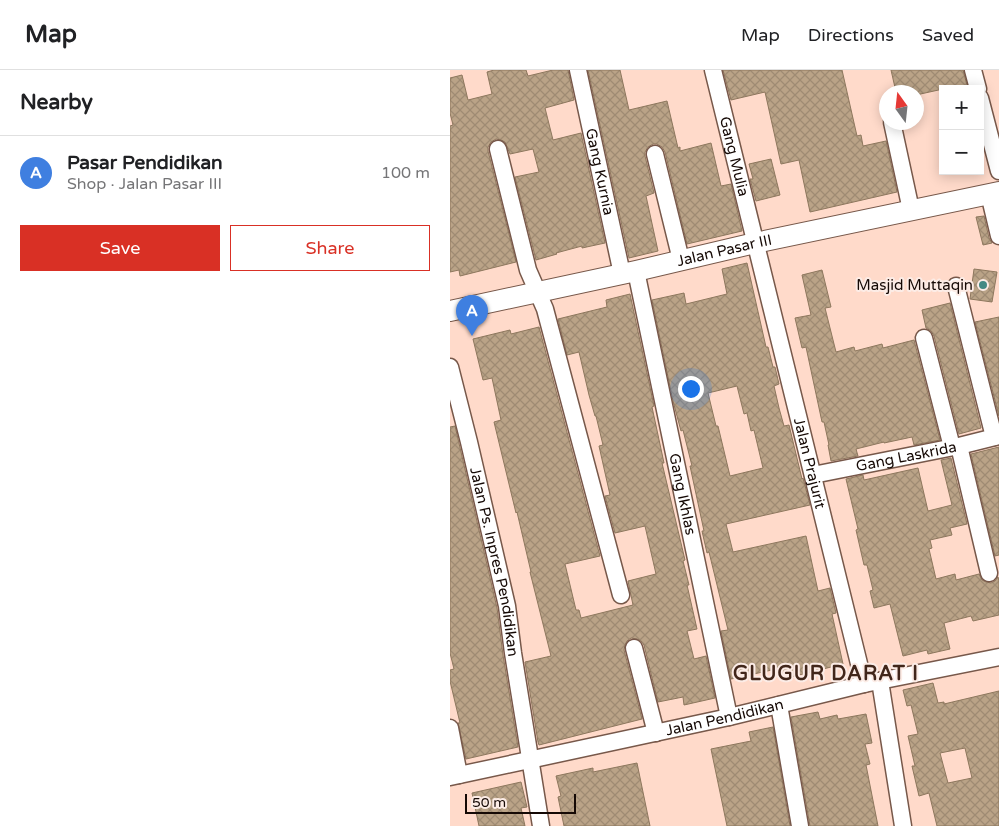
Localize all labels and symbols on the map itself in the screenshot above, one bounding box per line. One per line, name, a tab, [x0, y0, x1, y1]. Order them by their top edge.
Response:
north arrow	[879, 85, 924, 130]
street label: Gang Mulia	[716, 115, 753, 198]
street label: Gang Kurnia	[582, 126, 618, 217]
street label: Jalan Pasar III	[675, 231, 773, 270]
place label: Masjid Muttaqin	[856, 276, 973, 294]
marker: Masjid Muttaqin	[977, 279, 989, 291]
pin: A	[456, 295, 488, 336]
your location	[678, 376, 704, 402]
street label: Jalan Prajurit	[790, 416, 830, 511]
street label: Gang Laskrida	[854, 438, 958, 475]
street label: Gang Ikhlas	[665, 452, 700, 537]
street label: Jalan Ps. Inpres Pendidikan	[466, 465, 522, 658]
district label: GLUGUR DARAT I	[733, 662, 919, 686]
street label: Jalan Pendidikan	[664, 695, 785, 739]
scale bar	[465, 791, 576, 814]

